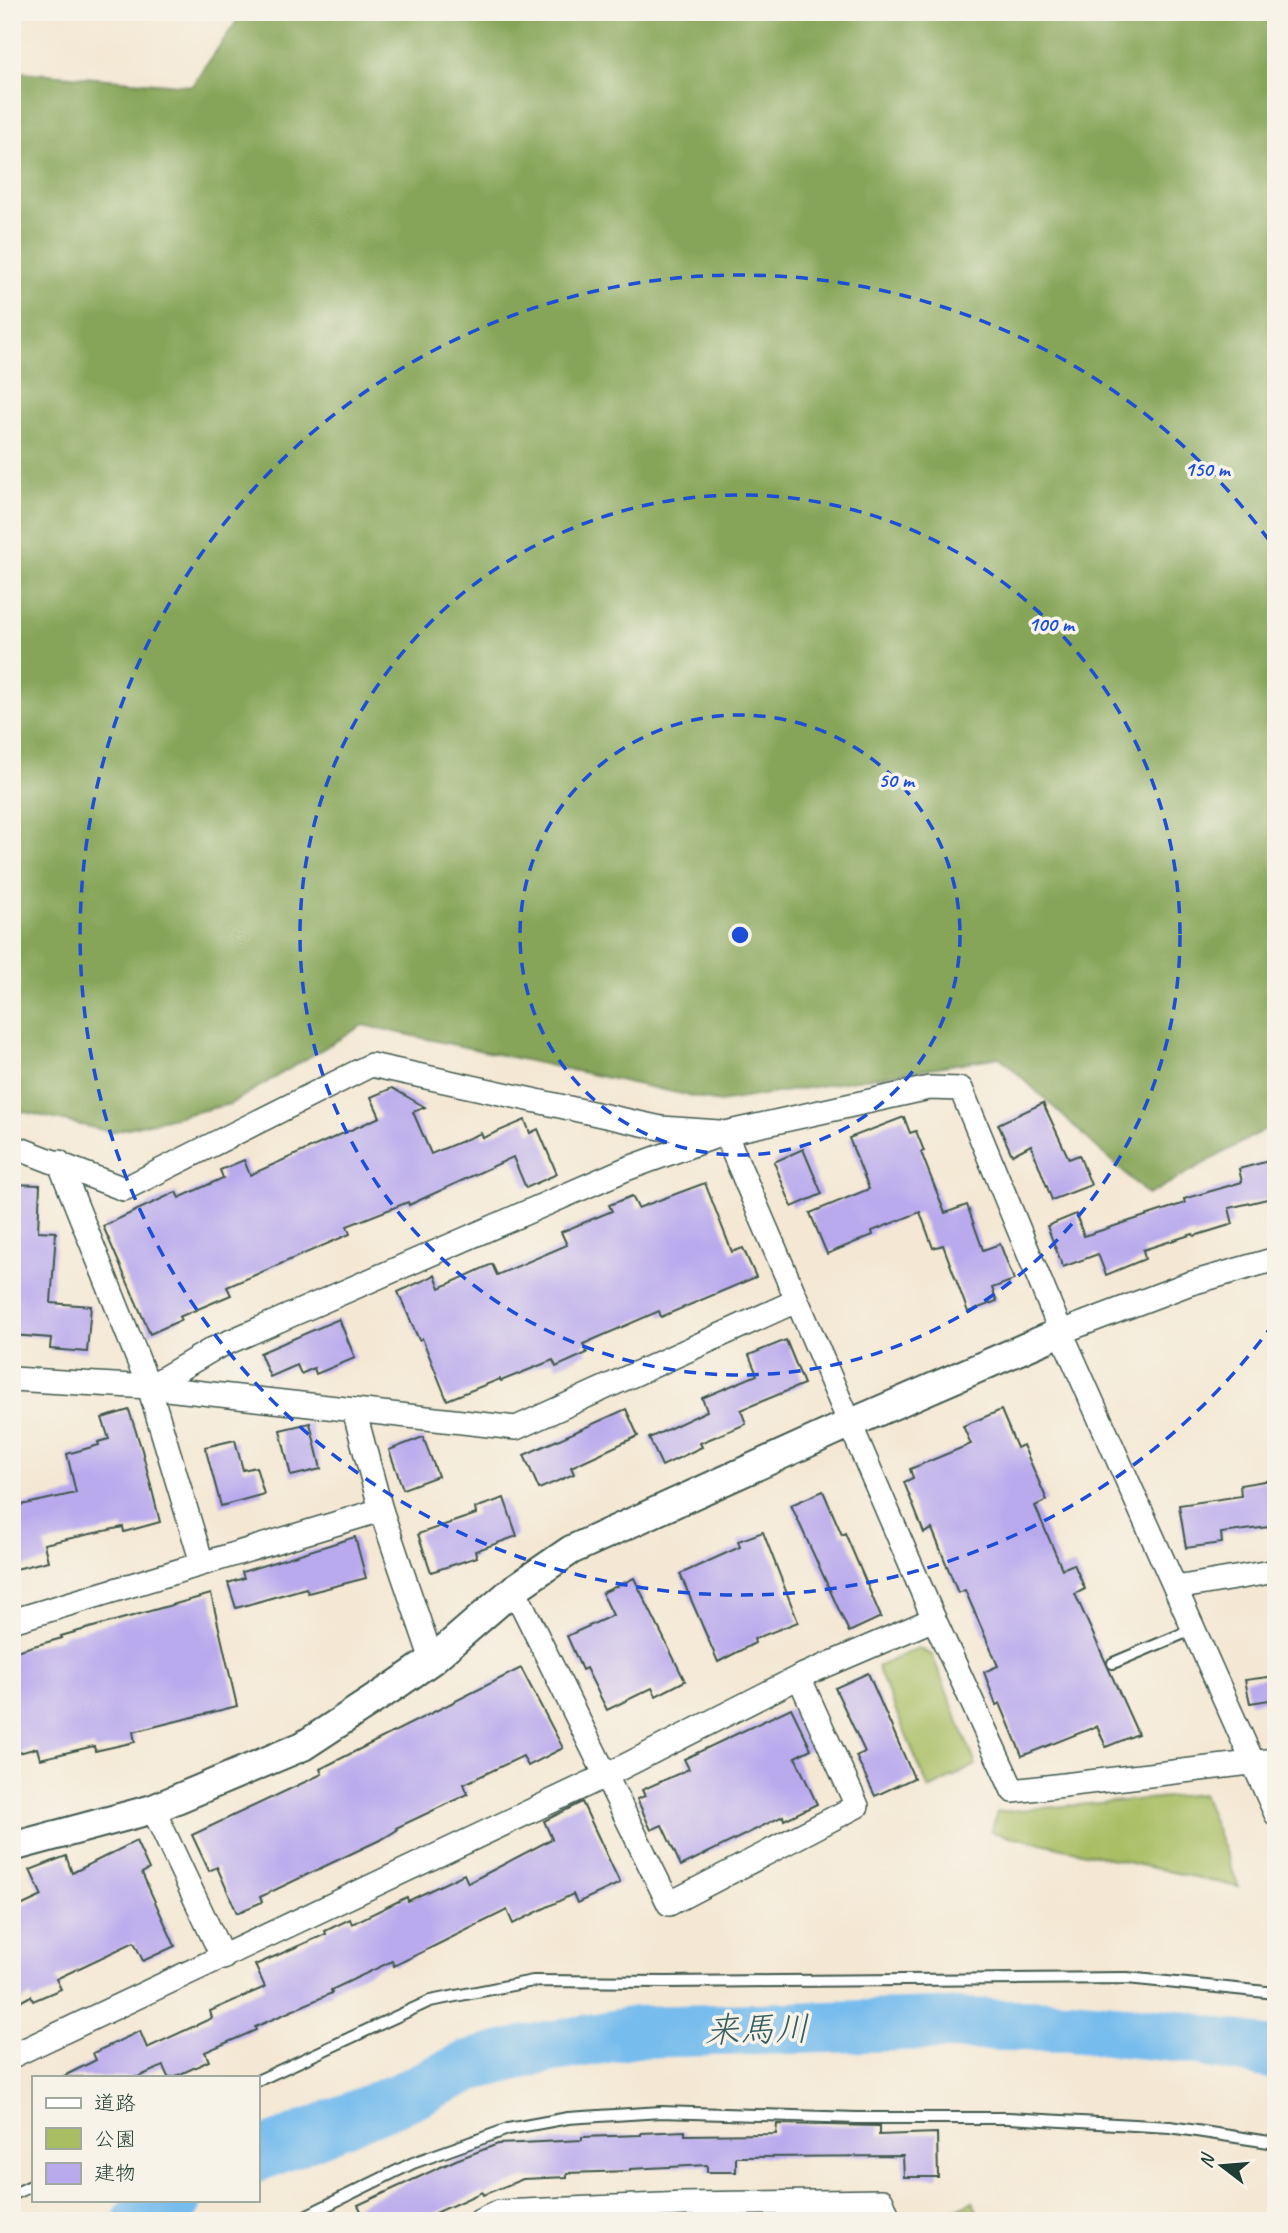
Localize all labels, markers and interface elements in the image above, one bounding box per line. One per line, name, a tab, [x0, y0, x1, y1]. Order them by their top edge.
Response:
text: 150 m	[1184, 456, 1232, 482]
text: 100 m	[1028, 611, 1076, 637]
text: 50 m	[878, 767, 916, 793]
centre of rings	[728, 923, 752, 947]
water label: 来馬川	[704, 2006, 810, 2053]
legend	[32, 2076, 259, 2202]
text: 道路	[94, 2090, 136, 2116]
text: 公園	[94, 2126, 136, 2152]
north arrow	[1186, 2132, 1256, 2202]
text: N	[1193, 2150, 1221, 2171]
text: 建物	[94, 2160, 136, 2186]

